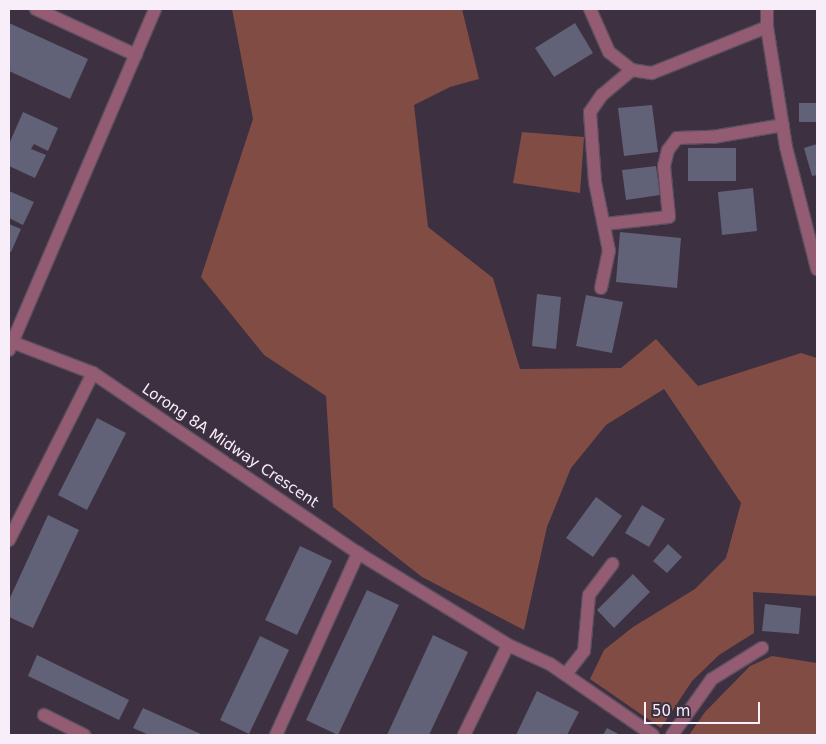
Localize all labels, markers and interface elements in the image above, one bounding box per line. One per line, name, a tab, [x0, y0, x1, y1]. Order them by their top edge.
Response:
street label: Lorong 8A Midway Crescent	[138, 380, 322, 512]
scale bar	[646, 692, 762, 724]
text: 50 m	[652, 702, 690, 720]

